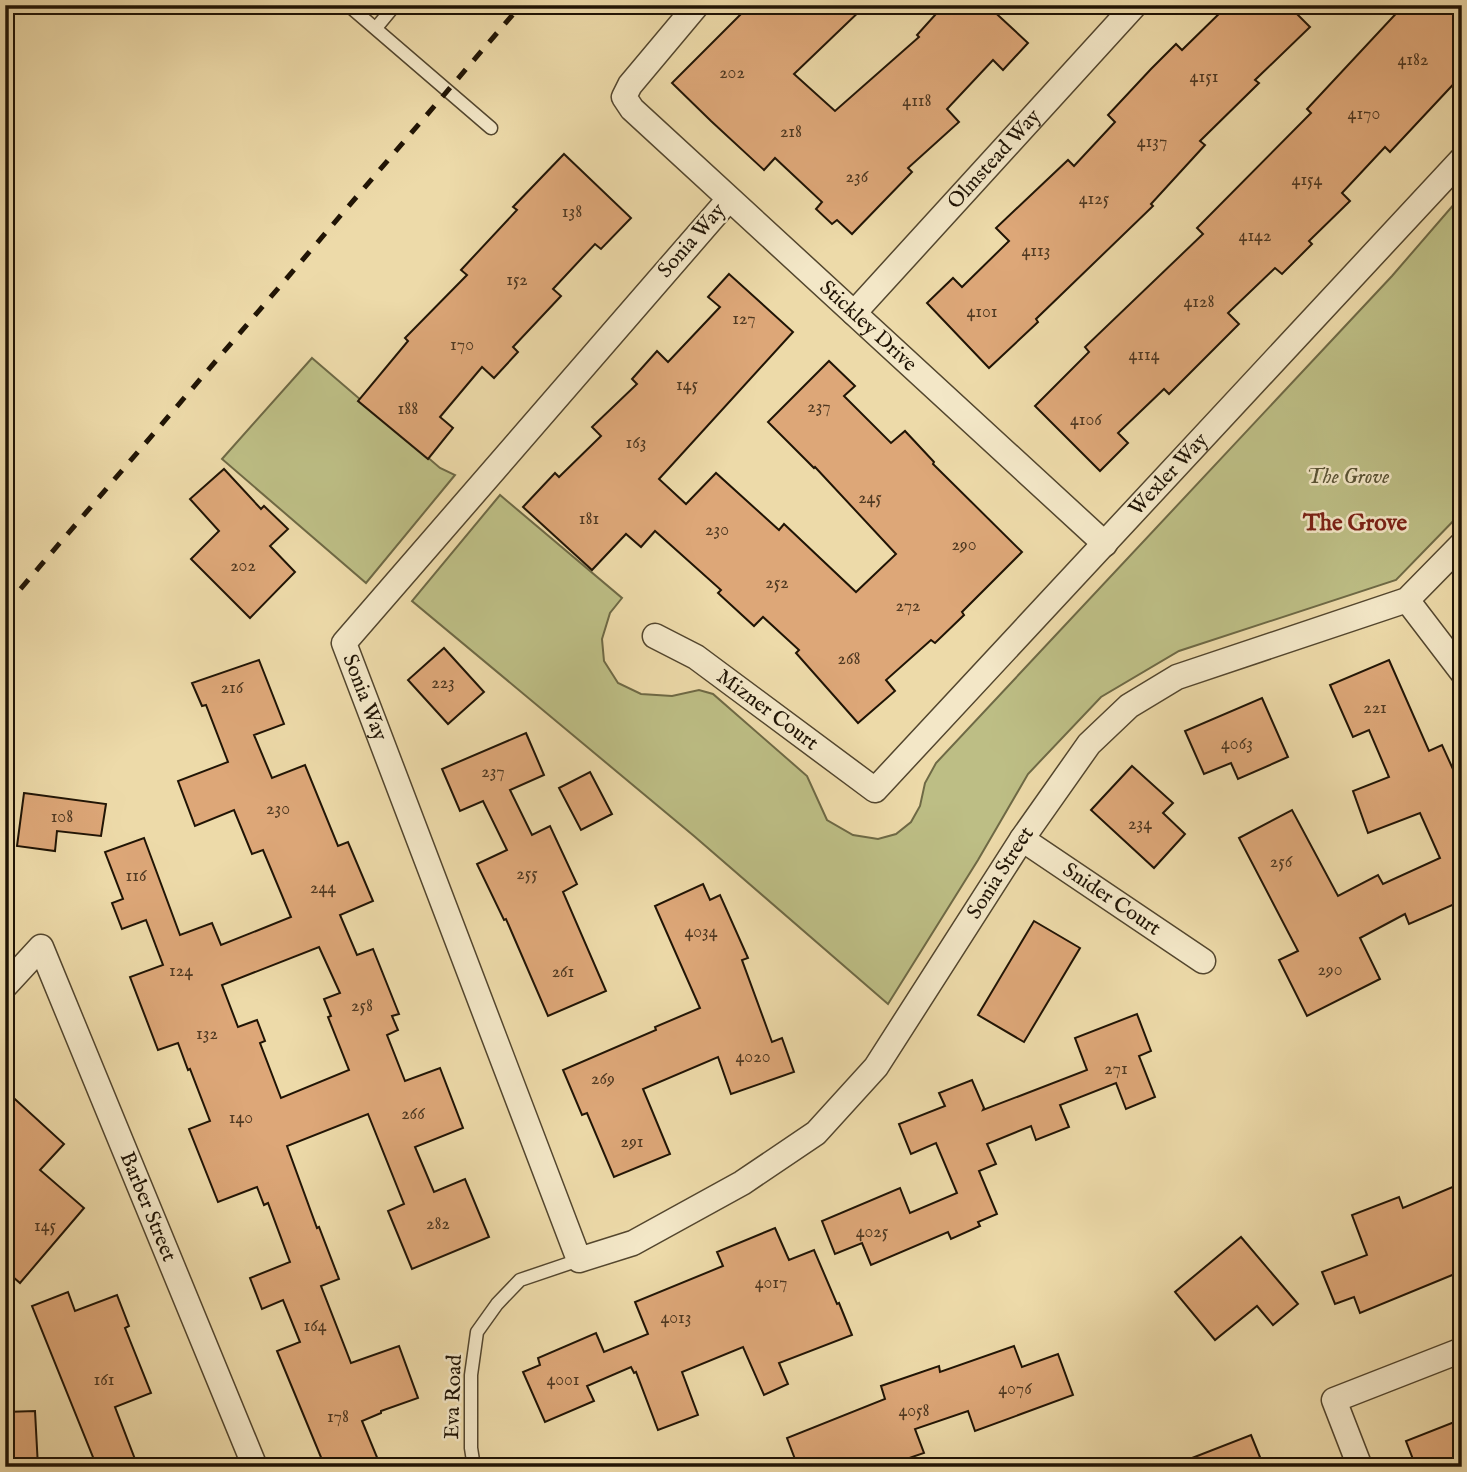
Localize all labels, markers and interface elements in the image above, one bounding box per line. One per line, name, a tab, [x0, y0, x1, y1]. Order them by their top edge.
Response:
house number: 4182	[1397, 49, 1429, 72]
house number: 202	[719, 62, 745, 85]
house number: 4151	[1190, 66, 1218, 89]
house number: 4118	[902, 90, 932, 113]
street label: Olmstead Way	[942, 103, 1047, 215]
house number: 4170	[1348, 103, 1380, 126]
house number: 218	[780, 121, 802, 144]
house number: 4137	[1137, 131, 1167, 154]
house number: 236	[846, 166, 869, 189]
house number: 4154	[1292, 169, 1323, 192]
house number: 4125	[1079, 188, 1110, 211]
street label: Sonia Way	[652, 198, 732, 284]
house number: 138	[562, 201, 582, 224]
house number: 4142	[1239, 225, 1271, 248]
house number: 4113	[1022, 240, 1050, 263]
house number: 152	[506, 269, 528, 292]
street label: Stickley Drive	[814, 275, 923, 378]
house number: 4128	[1183, 291, 1215, 314]
house number: 4101	[967, 301, 997, 324]
house number: 127	[732, 308, 756, 331]
house number: 170	[450, 334, 474, 357]
house number: 4114	[1128, 344, 1160, 367]
house number: 145	[676, 374, 698, 397]
house number: 237	[807, 396, 831, 419]
house number: 188	[398, 398, 418, 421]
house number: 4106	[1070, 409, 1102, 432]
street label: Wexler Way	[1123, 427, 1214, 522]
house number: 163	[625, 432, 647, 455]
park label: The Grove	[1307, 464, 1389, 491]
house number: 245	[858, 487, 882, 510]
house number: 181	[579, 508, 599, 531]
district label: The Grove	[1302, 509, 1408, 538]
house number: 230	[705, 519, 729, 542]
house number: 290	[951, 534, 977, 557]
house number: 202	[230, 555, 256, 578]
house number: 252	[765, 572, 789, 595]
house number: 272	[895, 595, 921, 618]
house number: 268	[837, 648, 861, 671]
street label: Sonia Way	[336, 650, 394, 745]
street label: Mizner Court	[711, 663, 824, 757]
house number: 223	[431, 672, 455, 695]
house number: 216	[221, 677, 244, 700]
house number: 221	[1363, 697, 1387, 720]
house number: 4063	[1221, 733, 1253, 756]
house number: 237	[481, 761, 505, 784]
house number: 230	[266, 798, 290, 821]
house number: 108	[51, 806, 73, 829]
house number: 234	[1128, 813, 1152, 836]
street label: Sonia Street	[961, 821, 1040, 924]
house number: 256	[1270, 851, 1293, 874]
street label: Snider Court	[1057, 857, 1166, 942]
house number: 255	[516, 863, 538, 886]
house number: 116	[125, 865, 147, 888]
house number: 244	[310, 877, 336, 900]
house number: 4034	[684, 921, 718, 944]
house number: 290	[1317, 959, 1343, 982]
house number: 124	[169, 960, 193, 983]
house number: 261	[552, 961, 574, 984]
house number: 258	[351, 995, 373, 1018]
house number: 132	[196, 1023, 218, 1046]
house number: 4020	[736, 1046, 770, 1069]
house number: 271	[1104, 1058, 1128, 1081]
house number: 269	[591, 1068, 615, 1091]
house number: 266	[401, 1103, 425, 1126]
house number: 140	[229, 1107, 253, 1130]
house number: 291	[621, 1131, 643, 1154]
street label: Barber Street	[113, 1148, 182, 1266]
house number: 282	[426, 1213, 450, 1236]
house number: 145	[34, 1215, 56, 1238]
house number: 4025	[856, 1221, 889, 1244]
house number: 4017	[755, 1272, 787, 1295]
house number: 4013	[661, 1307, 691, 1330]
house number: 164	[303, 1315, 327, 1338]
street label: Eva Road	[439, 1353, 469, 1440]
house number: 161	[94, 1369, 114, 1392]
house number: 4001	[546, 1369, 580, 1392]
house number: 4076	[998, 1378, 1032, 1401]
house number: 4058	[898, 1400, 930, 1423]
house number: 178	[327, 1406, 349, 1429]

